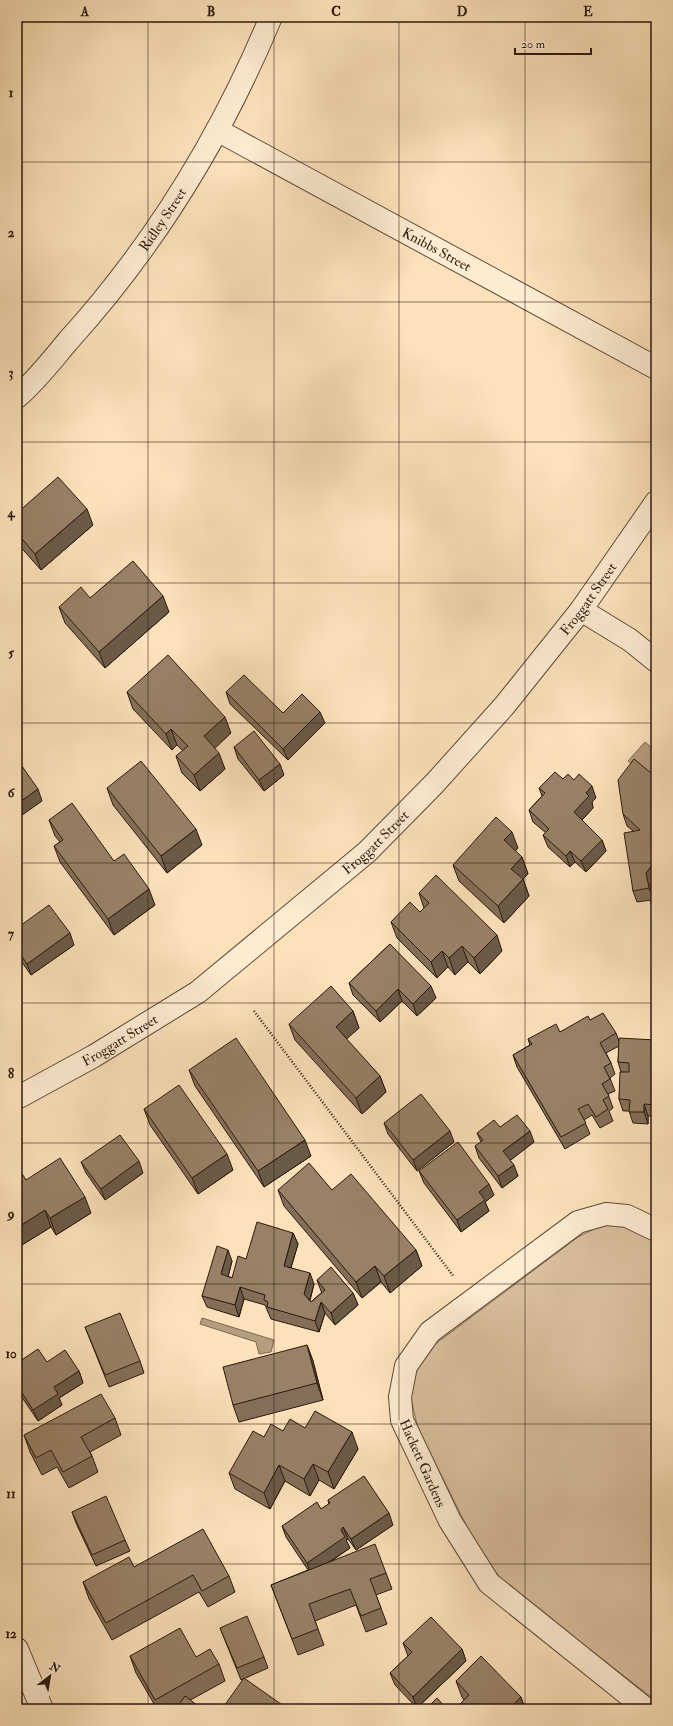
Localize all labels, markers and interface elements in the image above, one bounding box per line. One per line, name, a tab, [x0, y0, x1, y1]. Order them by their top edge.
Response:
text: A	[80, 4, 90, 20]
text: B	[207, 4, 215, 20]
text: C	[331, 4, 341, 20]
text: D	[457, 4, 468, 20]
text: E	[583, 4, 593, 20]
scale bar	[515, 30, 591, 56]
text: 20 m	[521, 37, 546, 52]
text: 1	[9, 85, 14, 101]
street label: Ridley Street	[135, 184, 190, 255]
street label: Knibbs Street	[399, 224, 474, 275]
text: 2	[8, 225, 15, 241]
text: 3	[9, 365, 14, 381]
text: 4	[6, 505, 15, 521]
street label: Froggatt Street	[556, 559, 621, 639]
text: 5	[8, 645, 14, 661]
text: 6	[8, 785, 16, 801]
street label: Froggatt Street	[339, 806, 413, 878]
text: 7	[8, 926, 15, 942]
street label: Froggatt Street	[79, 1011, 161, 1070]
text: 8	[8, 1066, 14, 1082]
text: 9	[6, 1206, 15, 1222]
text: 10	[5, 1346, 17, 1362]
street label: Hackett Gardens	[396, 1417, 450, 1510]
text: 11	[6, 1486, 16, 1502]
text: 12	[5, 1626, 17, 1642]
north arrow	[30, 1656, 70, 1696]
text: N	[46, 1659, 63, 1677]

